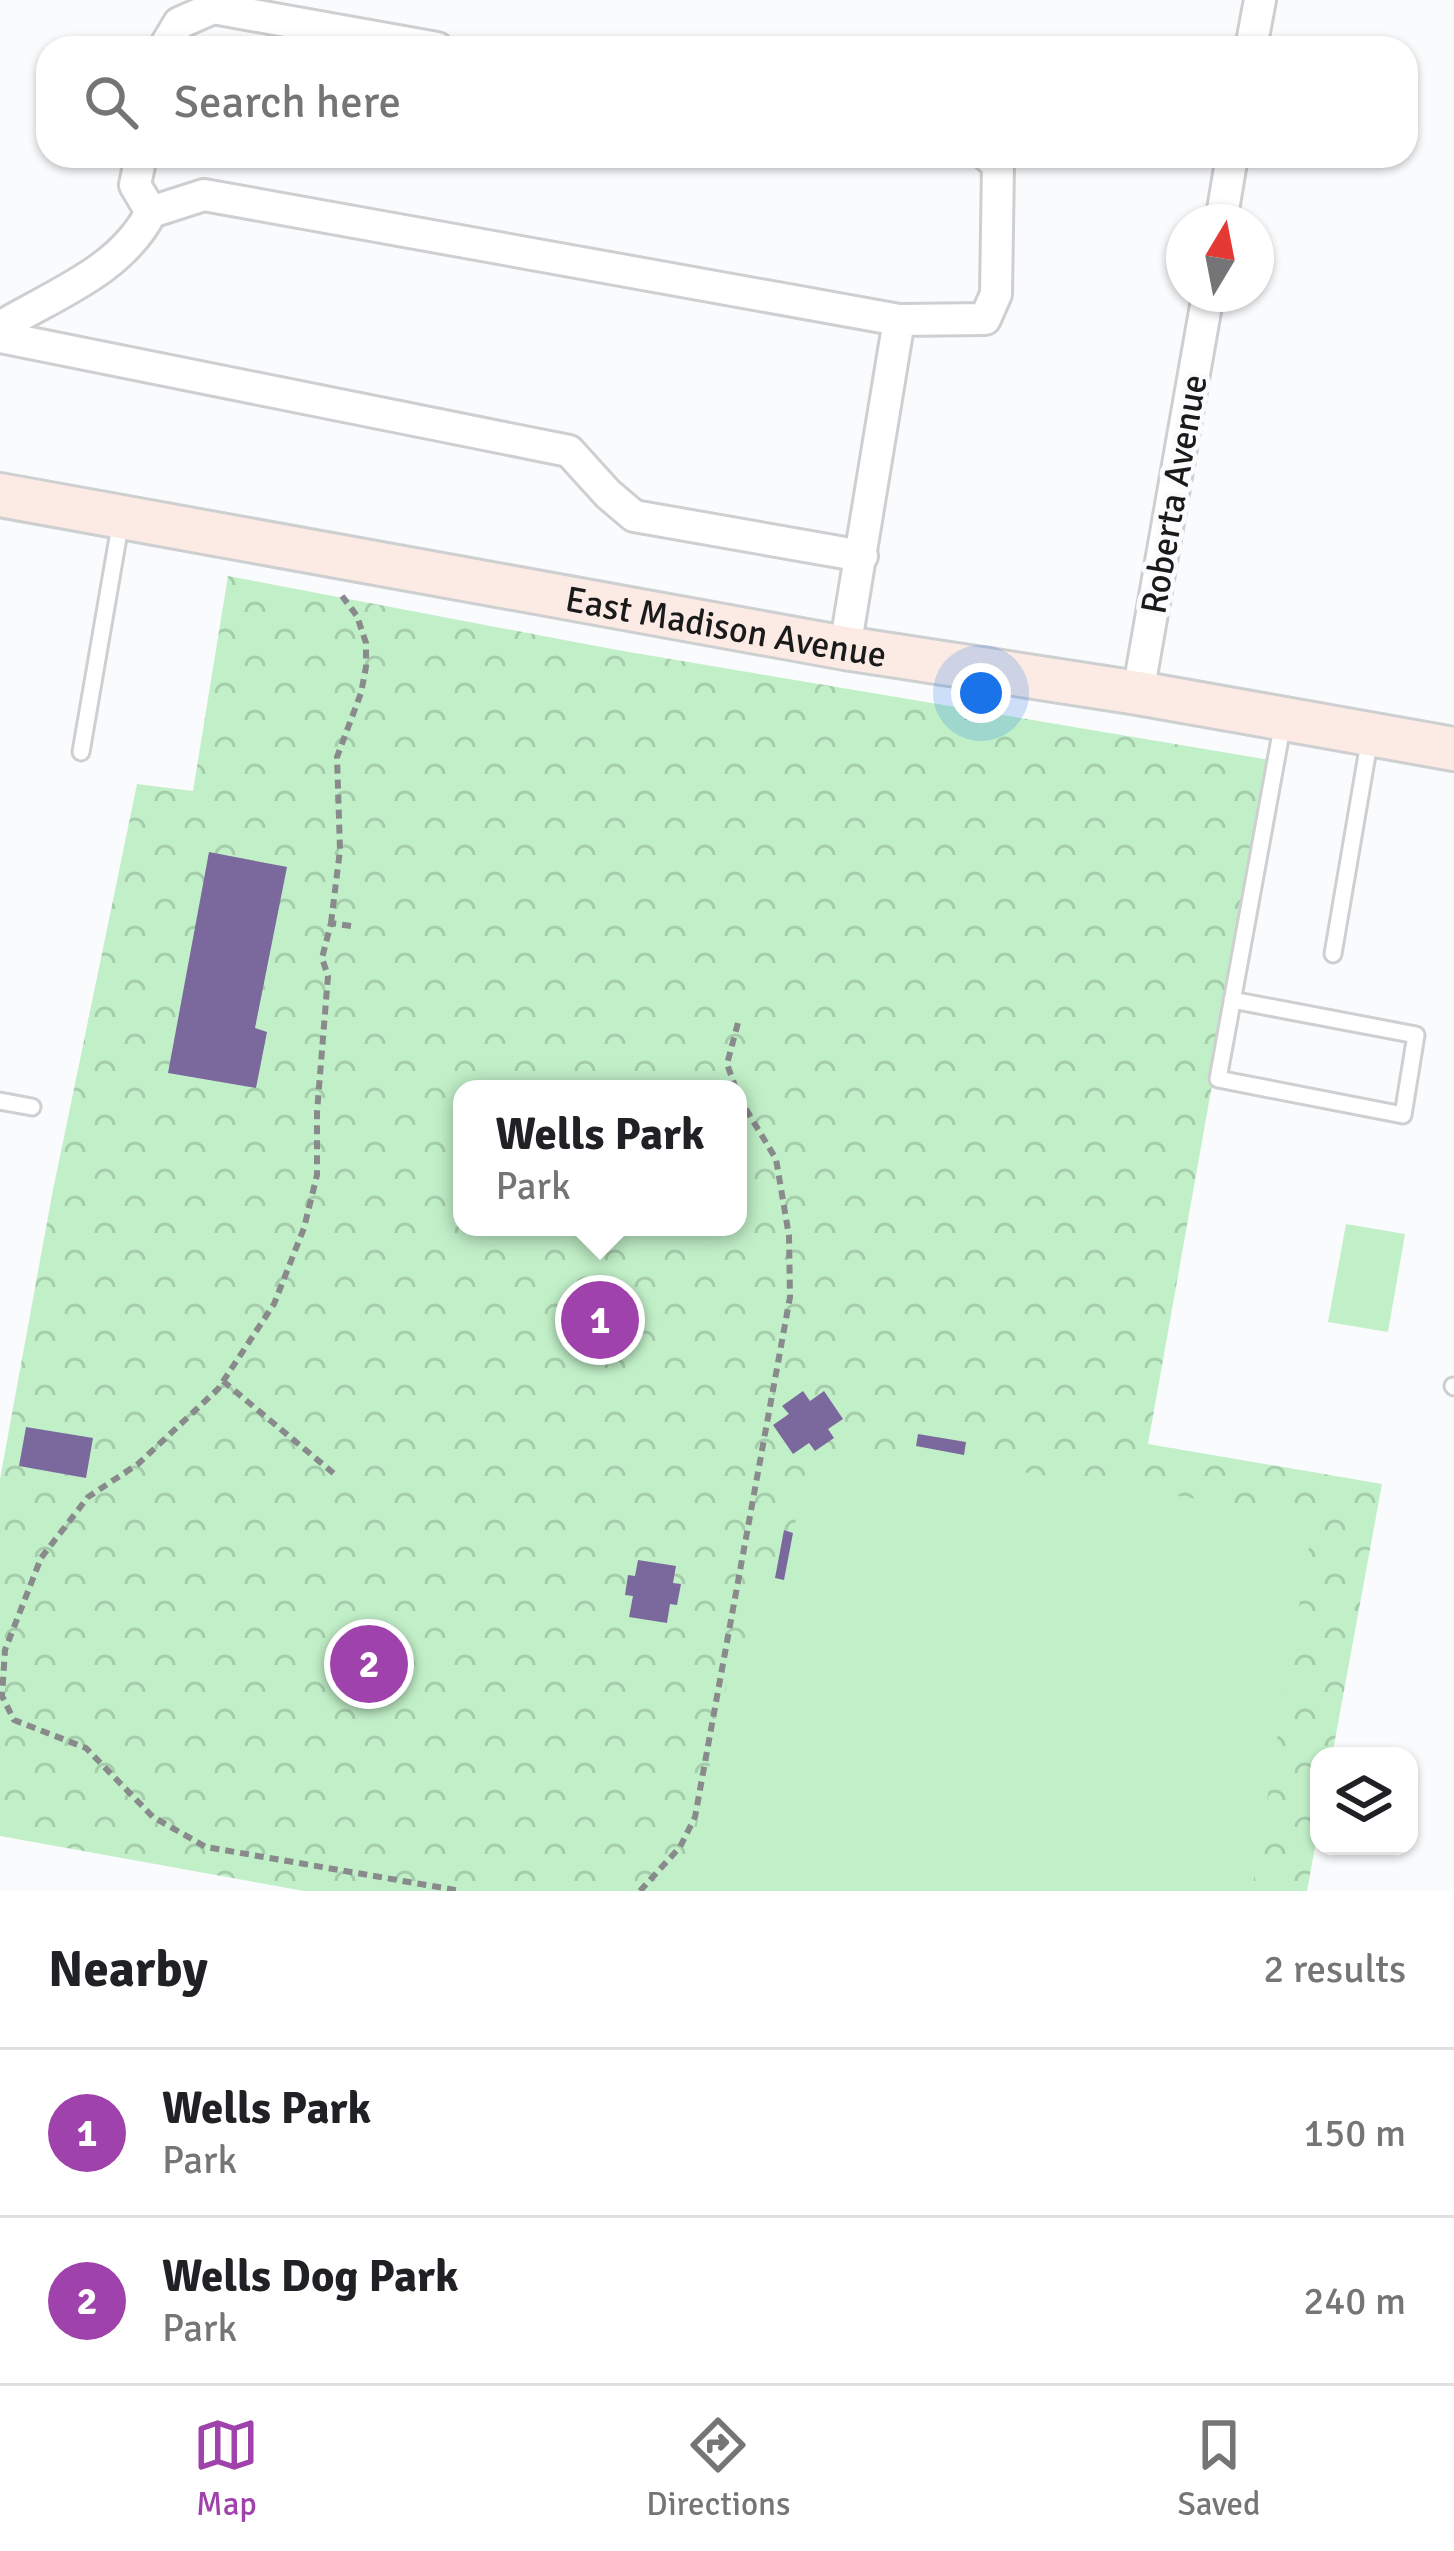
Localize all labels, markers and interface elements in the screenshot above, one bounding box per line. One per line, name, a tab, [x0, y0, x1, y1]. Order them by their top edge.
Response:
search box	[36, 36, 1418, 168]
icon: search	[78, 69, 144, 135]
text: Search here	[174, 75, 401, 130]
north arrow	[1166, 204, 1274, 312]
street label: Roberta Avenue	[1131, 371, 1218, 617]
street label: East Madison Avenue	[562, 577, 890, 678]
your location	[951, 663, 1011, 723]
popup	[453, 1080, 747, 1236]
text: Wells Park	[496, 1107, 704, 1162]
text: Park	[496, 1162, 571, 1210]
pin: 1	[561, 1275, 639, 1365]
pin: 2	[330, 1619, 408, 1709]
map controls	[1310, 1747, 1418, 1855]
button: layers	[1310, 1747, 1418, 1855]
text: Nearby	[48, 1938, 208, 2001]
text: 2 results	[1263, 1945, 1406, 1993]
text: Wells Park	[162, 2081, 371, 2136]
text: 1	[76, 2109, 98, 2157]
text: 150 m	[1303, 2109, 1406, 2157]
text: Park	[162, 2136, 237, 2184]
text: Wells Dog Park	[162, 2249, 458, 2304]
text: 2	[76, 2277, 98, 2325]
text: 240 m	[1303, 2277, 1406, 2325]
text: Park	[162, 2304, 237, 2352]
tab: Map	[193, 2412, 259, 2525]
tab: Directions	[646, 2412, 791, 2525]
tab: Saved	[1177, 2412, 1261, 2525]

